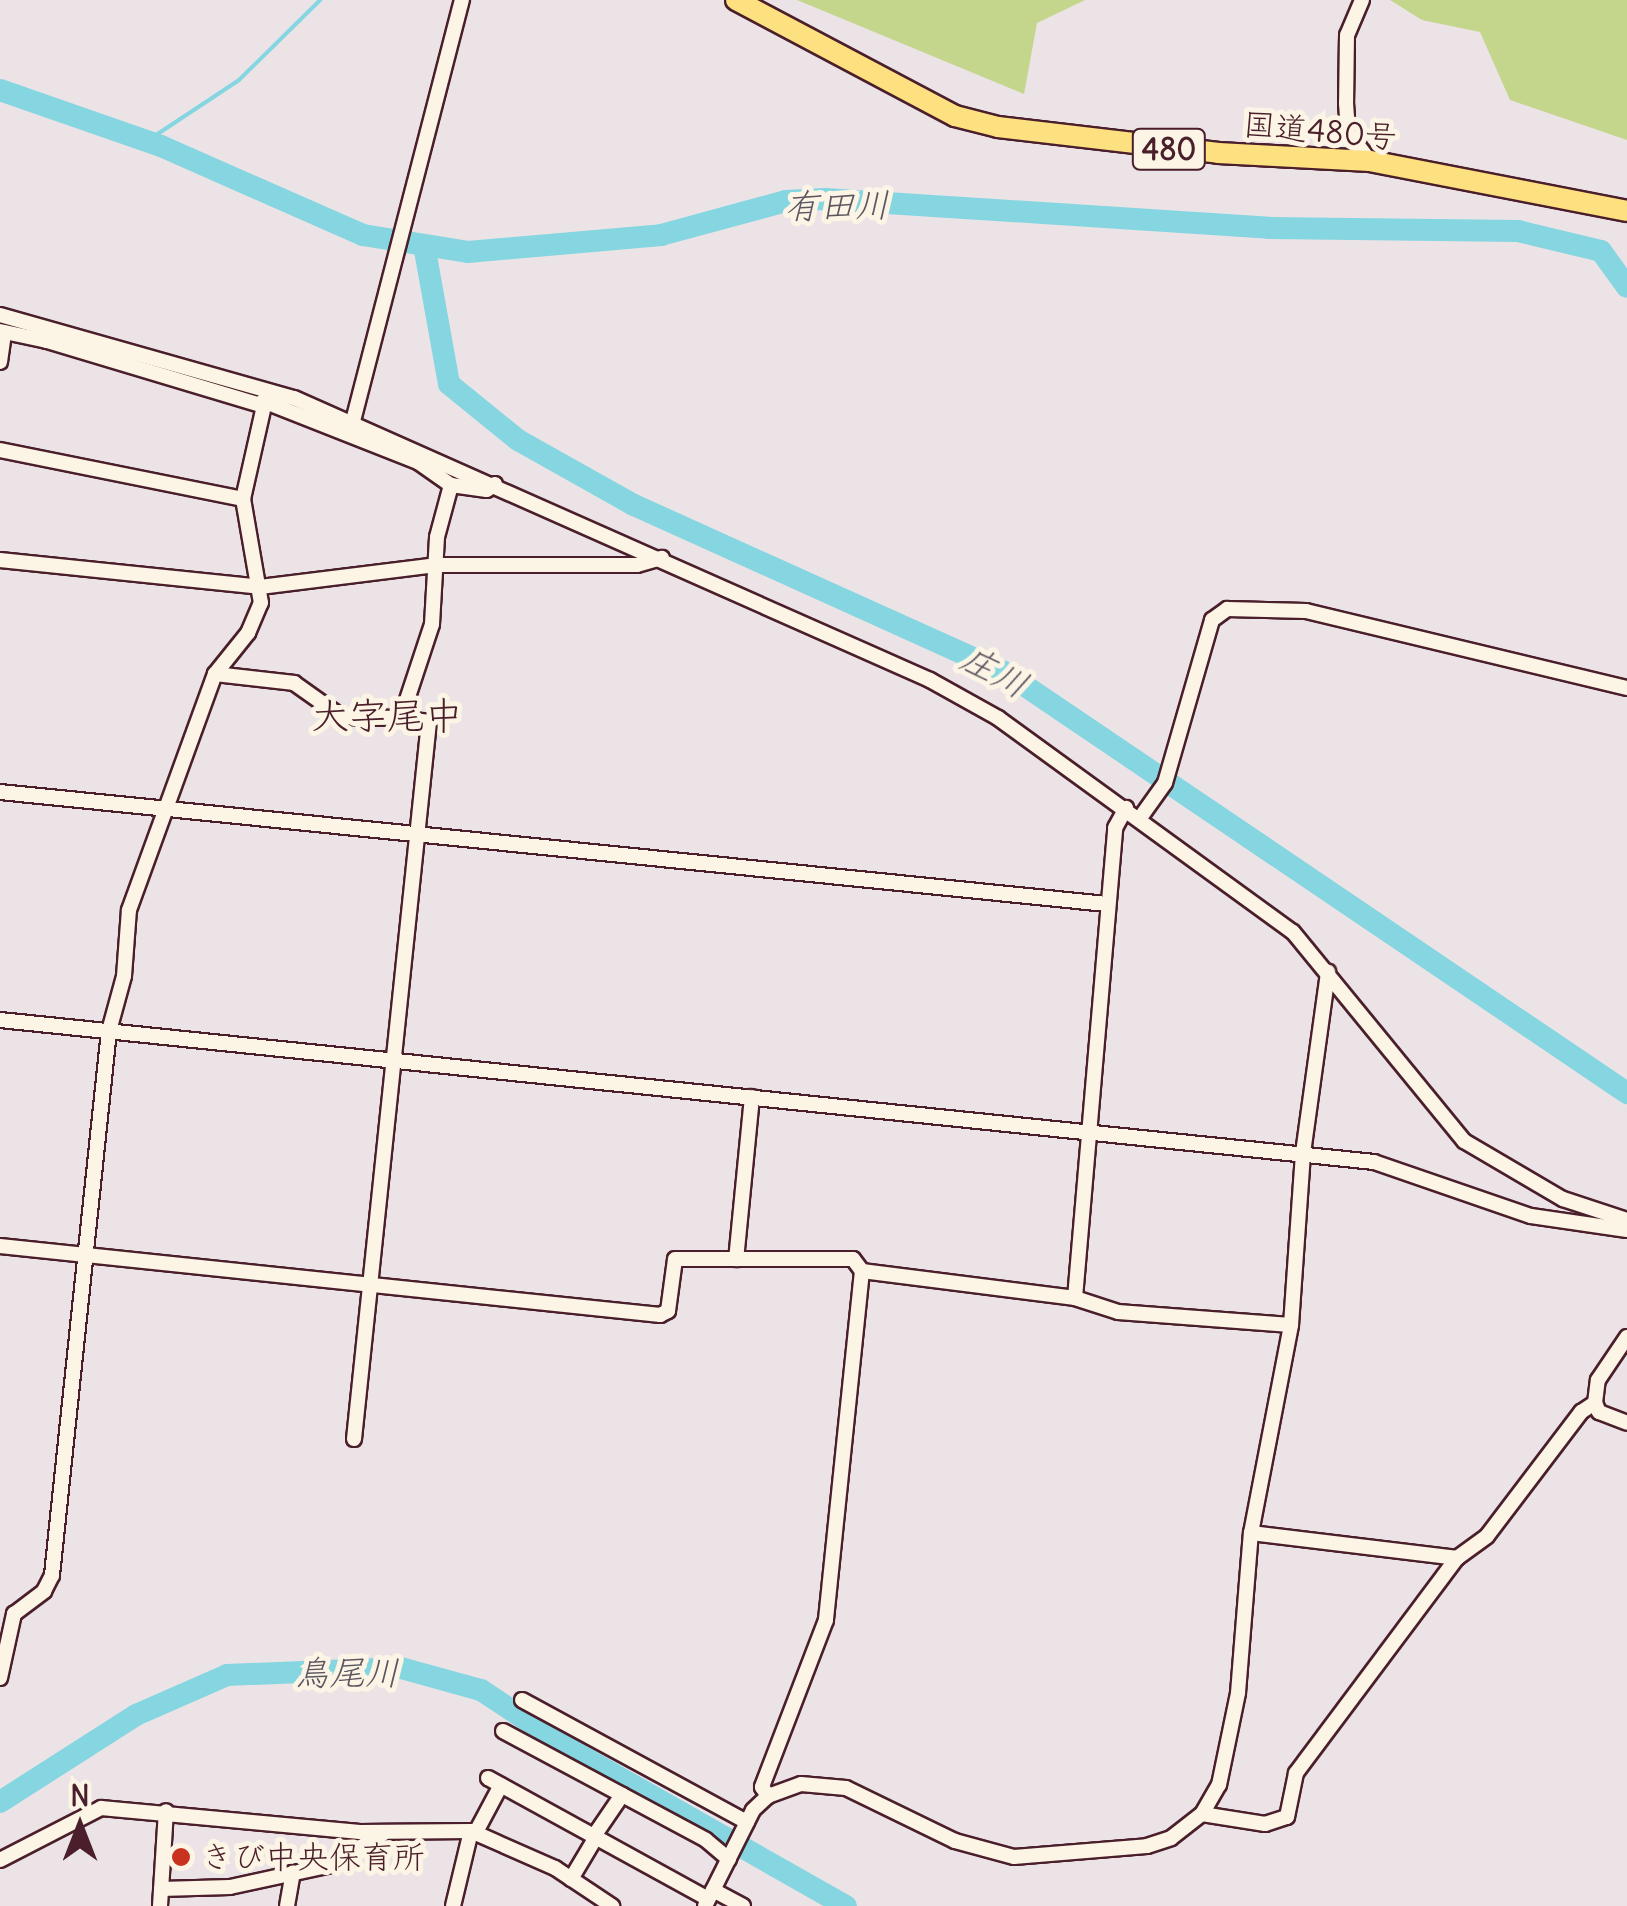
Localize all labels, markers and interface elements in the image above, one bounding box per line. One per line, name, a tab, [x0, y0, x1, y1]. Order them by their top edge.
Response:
street label: 国道480号	[1242, 105, 1398, 157]
road number: 480	[1132, 124, 1206, 174]
water label: 有田川	[784, 183, 890, 227]
water label: 庄川	[954, 636, 1036, 706]
district label: 大字尾中	[311, 693, 463, 739]
water label: 鳥尾川	[295, 1651, 399, 1693]
north arrow	[30, 1776, 130, 1876]
text: N	[70, 1778, 90, 1814]
place label: きび中央保育所	[201, 1838, 425, 1876]
marker: きび中央保育所	[170, 1846, 192, 1868]

